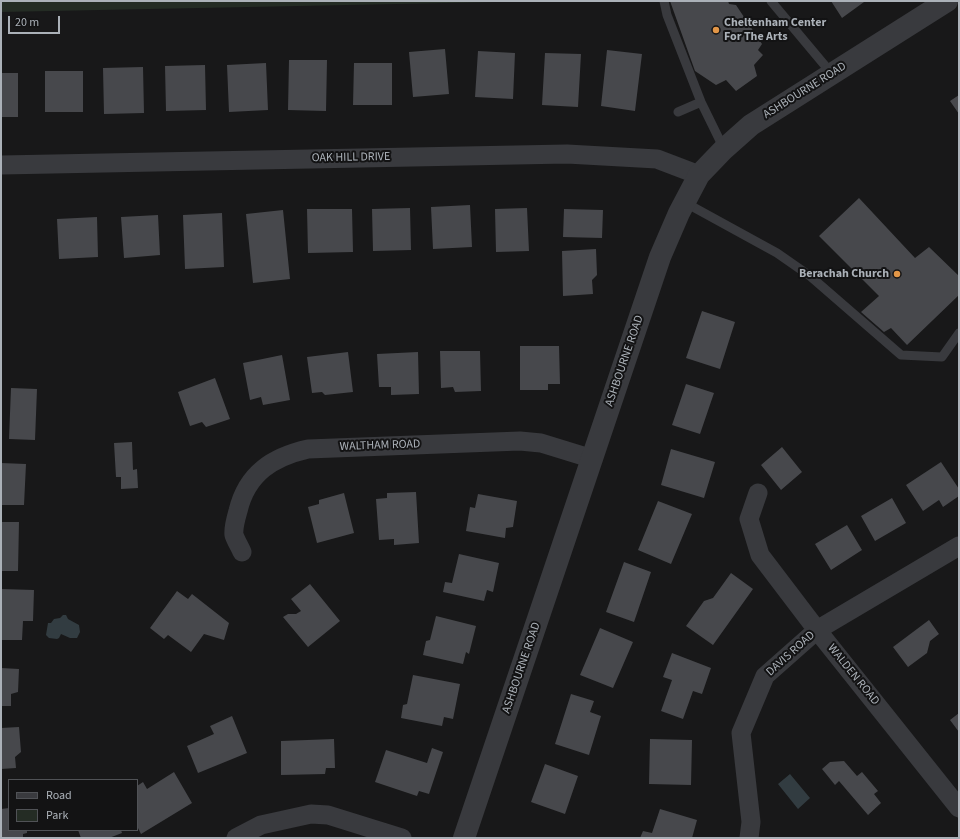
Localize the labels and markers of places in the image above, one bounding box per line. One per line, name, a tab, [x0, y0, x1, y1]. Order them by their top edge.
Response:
place label: Cheltenham Center For The Arts	[724, 16, 826, 44]
marker: Cheltenham Center For The Arts	[711, 25, 721, 35]
place label: Berachah Church	[799, 267, 889, 281]
marker: Berachah Church	[892, 269, 902, 279]

